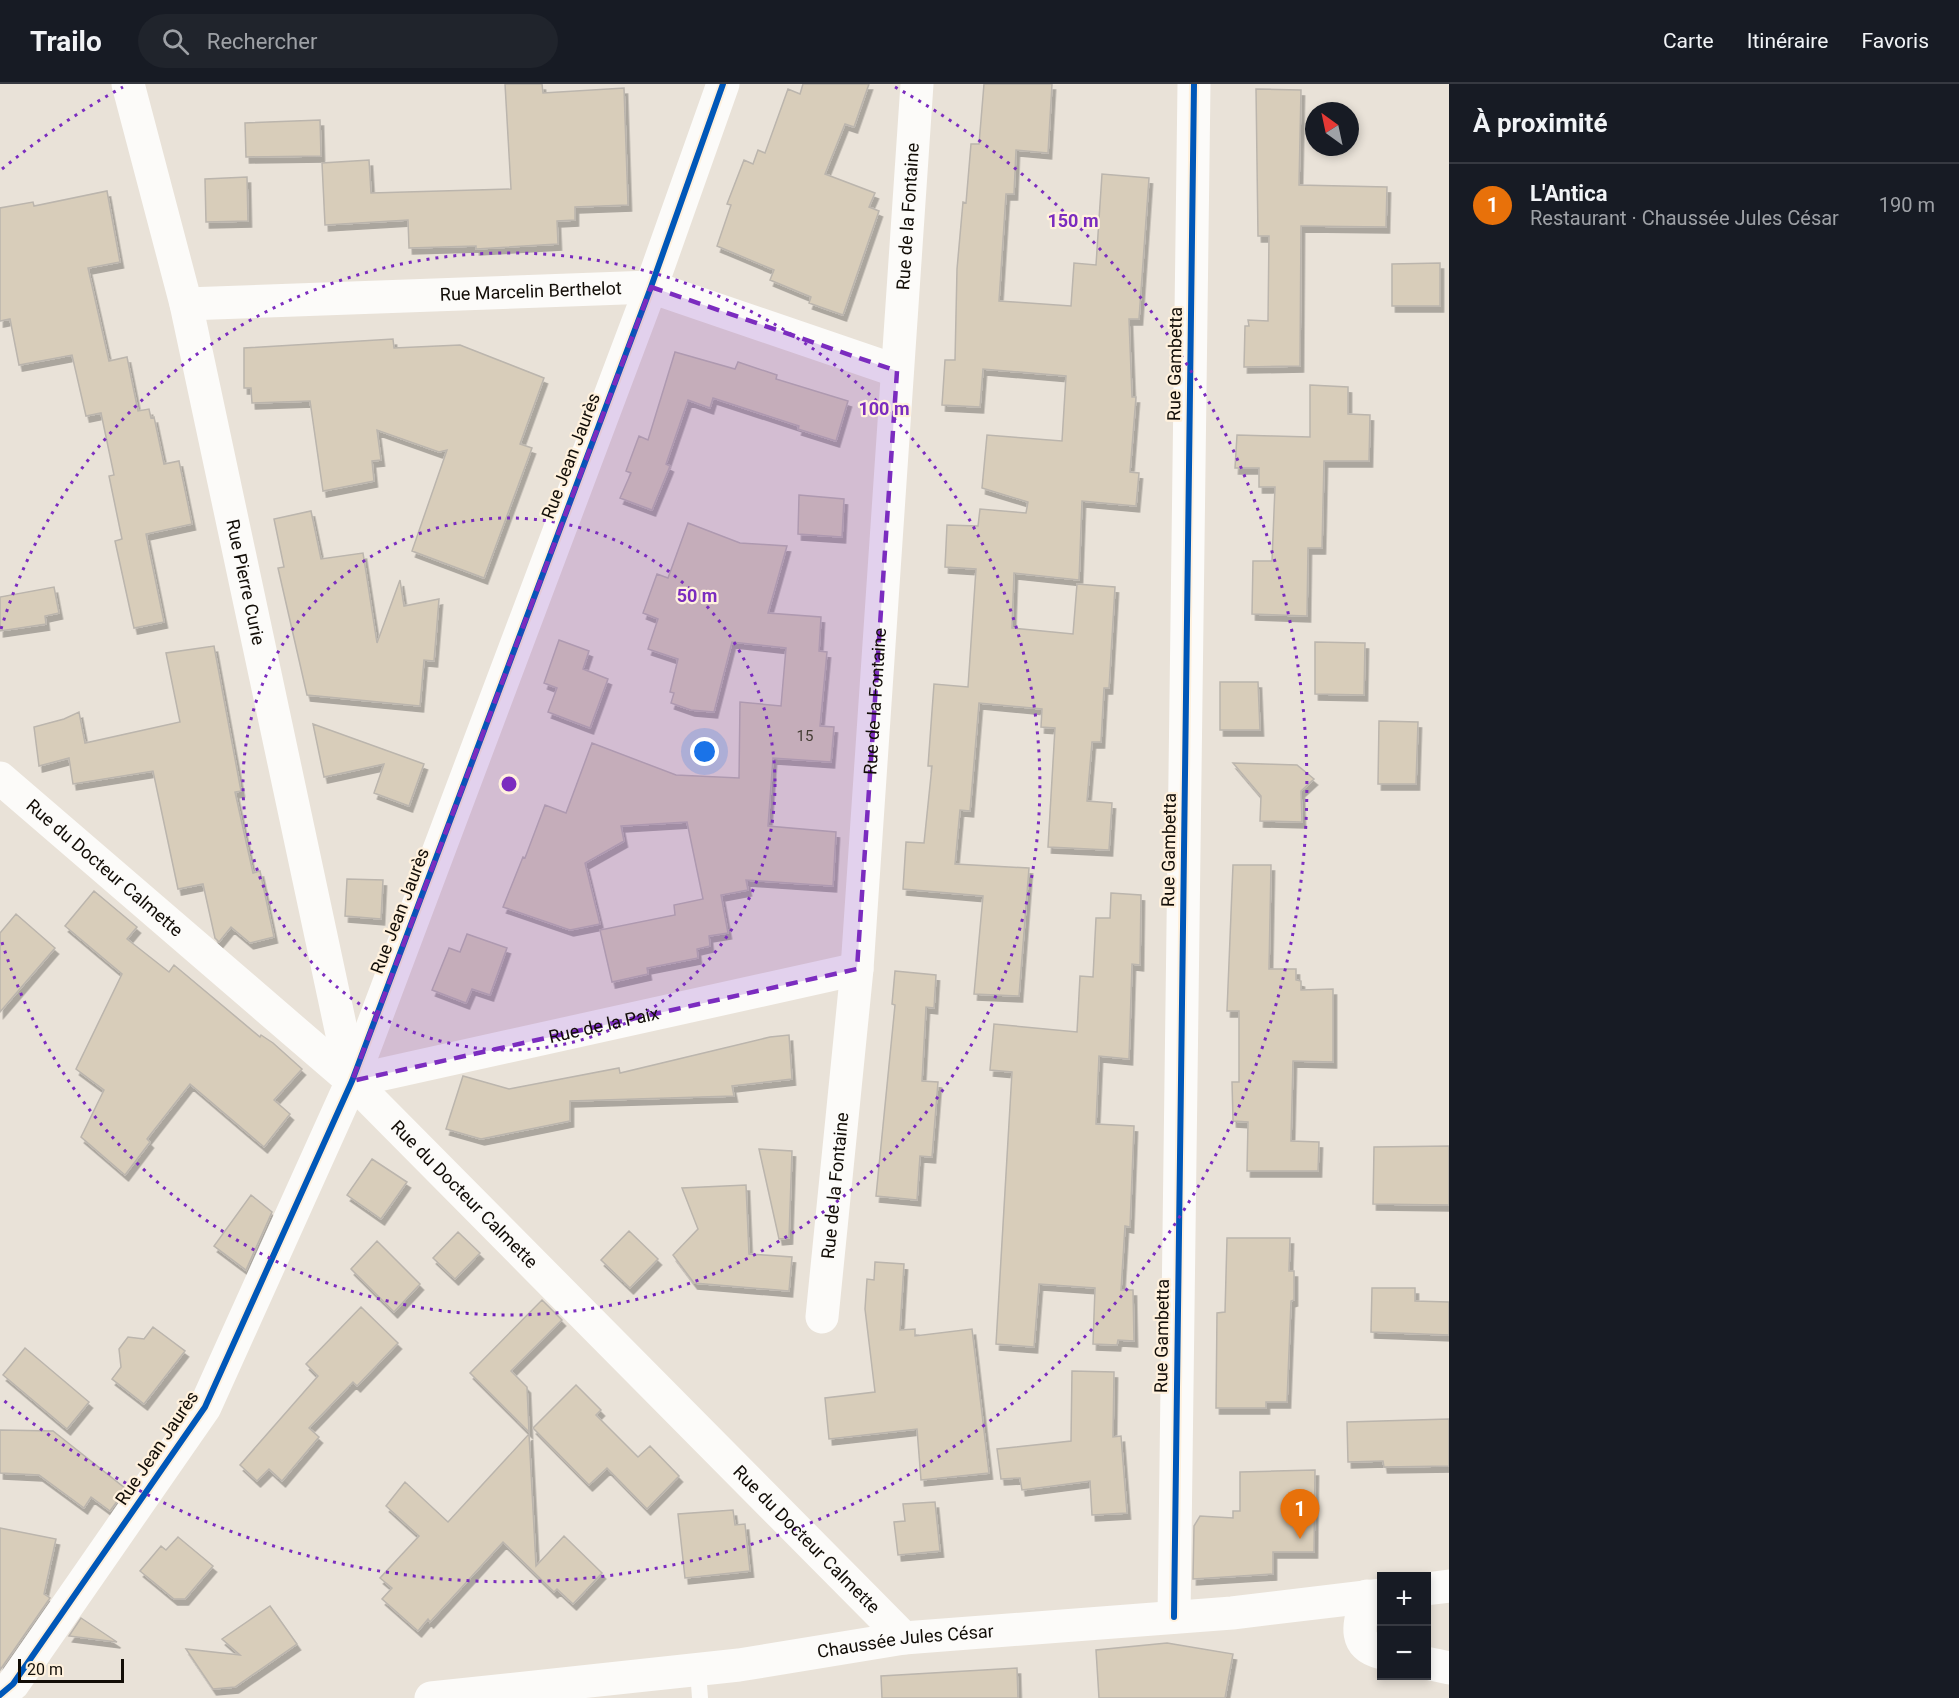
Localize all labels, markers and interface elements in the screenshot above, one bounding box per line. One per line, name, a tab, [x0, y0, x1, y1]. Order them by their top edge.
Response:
search box	[138, 14, 558, 68]
text: Trailo	[30, 25, 102, 58]
icon: search	[159, 25, 192, 58]
text: Rechercher	[207, 29, 317, 54]
text: Carte	[1663, 29, 1714, 53]
text: Itinéraire	[1747, 29, 1828, 53]
text: Favoris	[1861, 29, 1929, 53]
north arrow	[1305, 102, 1359, 156]
text: À proximité	[1473, 108, 1607, 138]
street label: Rue de la Fontaine	[892, 142, 923, 291]
text: L'Antica	[1530, 181, 1607, 206]
text: 1	[1487, 193, 1498, 217]
text: 190 m	[1879, 193, 1935, 217]
text: Restaurant · Chaussée Jules César	[1530, 206, 1839, 230]
text: 150 m	[1047, 210, 1099, 231]
street label: Rue Marcelin Berthelot	[439, 277, 622, 305]
street label: Rue Gambetta	[1163, 307, 1186, 421]
street label: Rue Jean Jaurès	[537, 390, 604, 522]
text: 100 m	[858, 398, 910, 419]
street label: Rue Pierre Curie	[222, 517, 270, 647]
text: 50 m	[677, 585, 717, 606]
street label: Rue de la Fontaine	[859, 627, 890, 776]
house number: 15	[797, 727, 813, 745]
your location	[690, 737, 719, 766]
centre of rings	[499, 774, 519, 794]
street label: Rue Gambetta	[1157, 793, 1180, 907]
street label: Rue du Docteur Calmette	[22, 795, 187, 941]
street label: Rue Jean Jaurès	[366, 845, 433, 977]
street label: Rue de la Paix	[547, 1002, 661, 1047]
street label: Rue de la Fontaine	[817, 1111, 853, 1260]
street label: Rue du Docteur Calmette	[387, 1116, 542, 1272]
street label: Rue Gambetta	[1150, 1279, 1173, 1393]
street label: Rue Jean Jaurès	[111, 1387, 203, 1509]
street label: Rue du Docteur Calmette	[729, 1461, 884, 1617]
pin: 1	[1280, 1490, 1320, 1539]
map controls	[1377, 1572, 1431, 1680]
button: +	[1377, 1572, 1431, 1626]
street label: Chaussée Jules César	[816, 1620, 994, 1662]
button: −	[1377, 1626, 1431, 1680]
scale bar	[18, 1656, 124, 1684]
text: 20 m	[27, 1660, 63, 1679]

